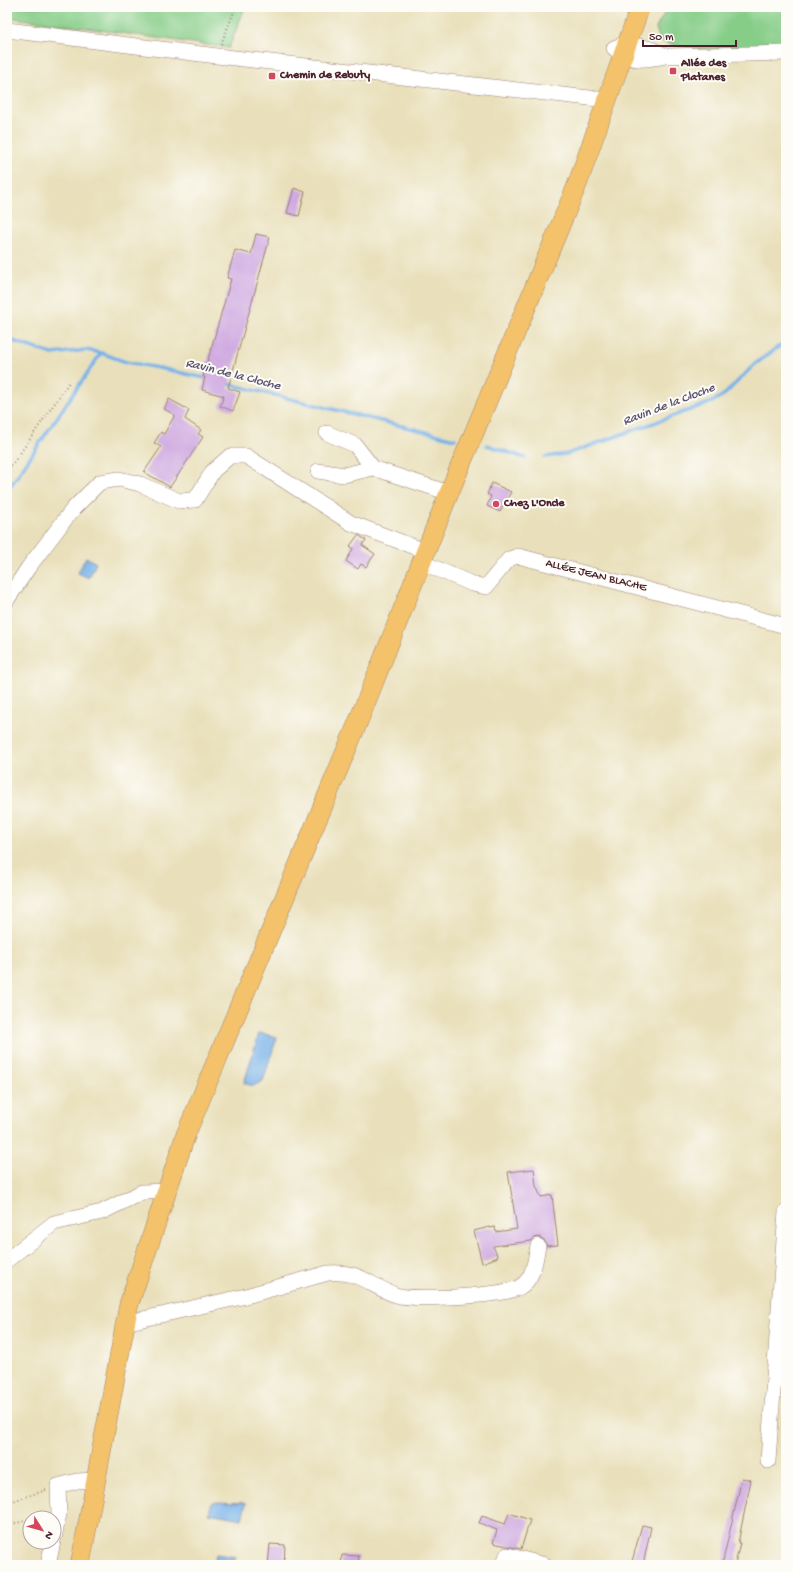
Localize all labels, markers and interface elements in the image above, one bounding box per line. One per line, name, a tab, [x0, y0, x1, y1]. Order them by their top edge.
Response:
scale bar	[643, 22, 736, 48]
text: 50 m	[649, 31, 674, 45]
place label: Allée des Platanes	[680, 57, 727, 85]
marker: Allée des Platanes	[668, 66, 678, 76]
place label: Chemin de Rebuty	[279, 69, 370, 83]
marker: Chemin de Rebuty	[267, 71, 277, 81]
water label: Ravin de la Cloche	[184, 356, 283, 394]
water label: Ravin de la Cloche	[621, 380, 718, 429]
place label: Chez L'Oncle	[503, 497, 565, 511]
marker: Chez L'Oncle	[491, 499, 501, 509]
street label: ALLÉE JEAN BLACHE	[544, 557, 649, 595]
north arrow	[22, 1510, 62, 1550]
text: N	[41, 1528, 55, 1541]

